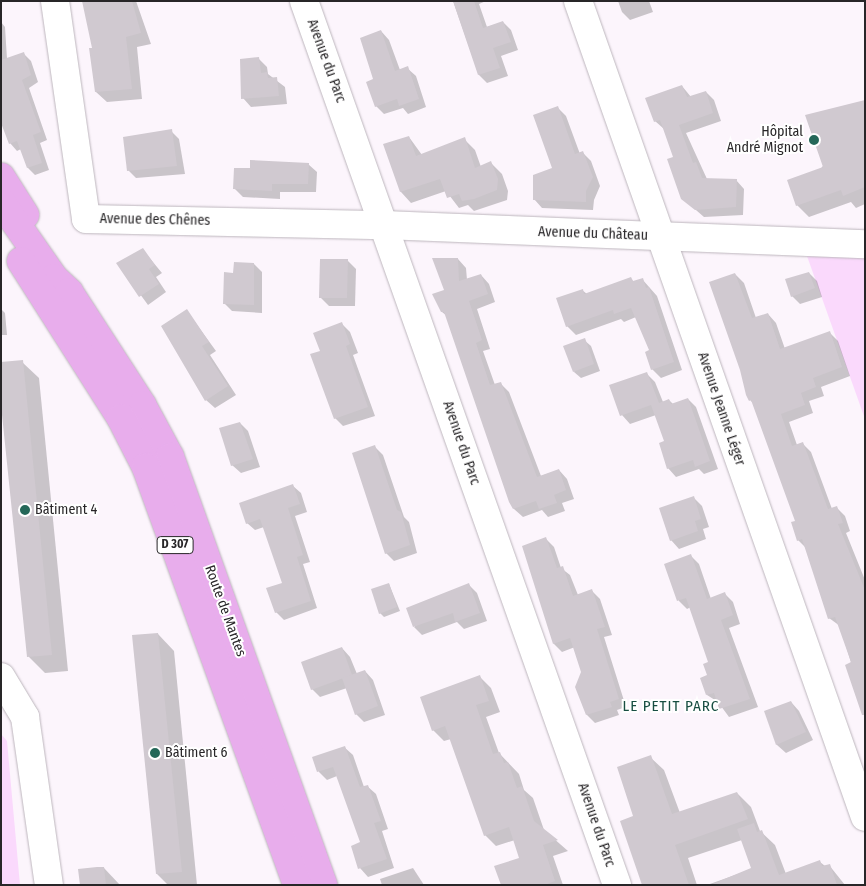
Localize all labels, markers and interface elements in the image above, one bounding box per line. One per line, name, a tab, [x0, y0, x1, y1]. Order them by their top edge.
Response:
street label: Avenue du Parc	[303, 17, 349, 105]
place label: Hôpital André Mignot	[727, 124, 803, 156]
marker: Hôpital André Mignot	[807, 133, 821, 147]
street label: Avenue des Chênes	[100, 211, 210, 229]
street label: Avenue du Château	[538, 224, 648, 244]
street label: Avenue Jeanne Léger	[694, 350, 748, 468]
street label: Avenue du Parc	[439, 399, 483, 487]
place label: Bâtiment 4	[35, 502, 97, 518]
marker: Bâtiment 4	[19, 504, 31, 516]
road number: D 307	[156, 536, 194, 554]
street label: Route de Mantes	[201, 563, 249, 659]
district label: LE PETIT PARC	[621, 698, 721, 716]
place label: Bâtiment 6	[165, 745, 227, 761]
marker: Bâtiment 6	[149, 747, 161, 759]
street label: Avenue du Parc	[574, 781, 618, 869]

